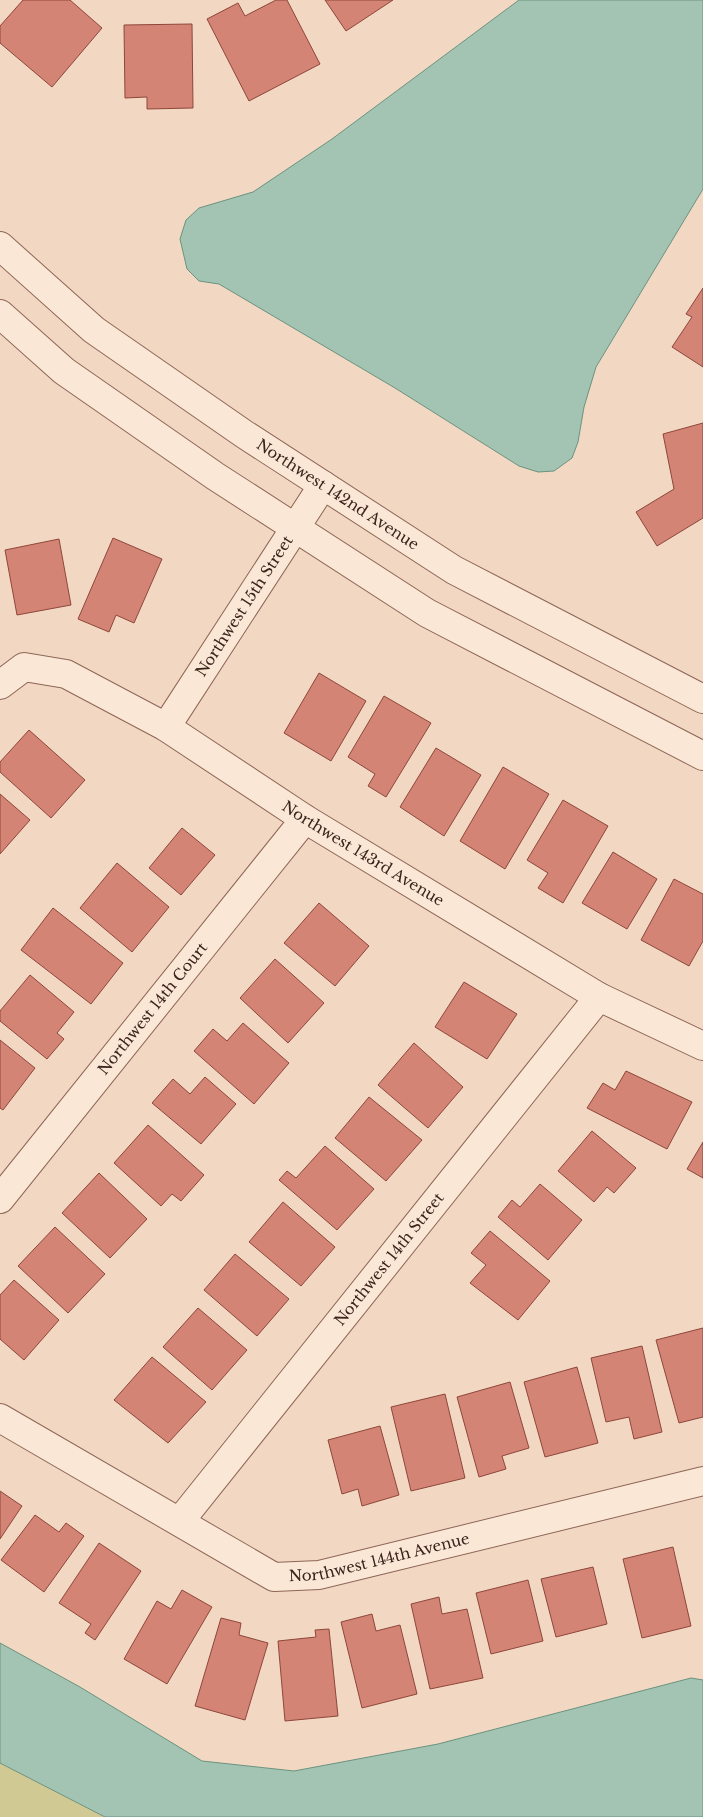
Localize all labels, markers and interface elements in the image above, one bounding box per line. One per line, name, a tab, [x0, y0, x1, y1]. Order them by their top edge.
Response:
street label: Northwest 142nd Avenue	[253, 435, 423, 554]
street label: Northwest 15th Street	[191, 532, 297, 680]
street label: Northwest 143rd Avenue	[279, 796, 448, 910]
street label: Northwest 14th Court	[94, 938, 211, 1078]
street label: Northwest 14th Street	[330, 1189, 448, 1329]
street label: Northwest 144th Avenue	[288, 1529, 471, 1585]

